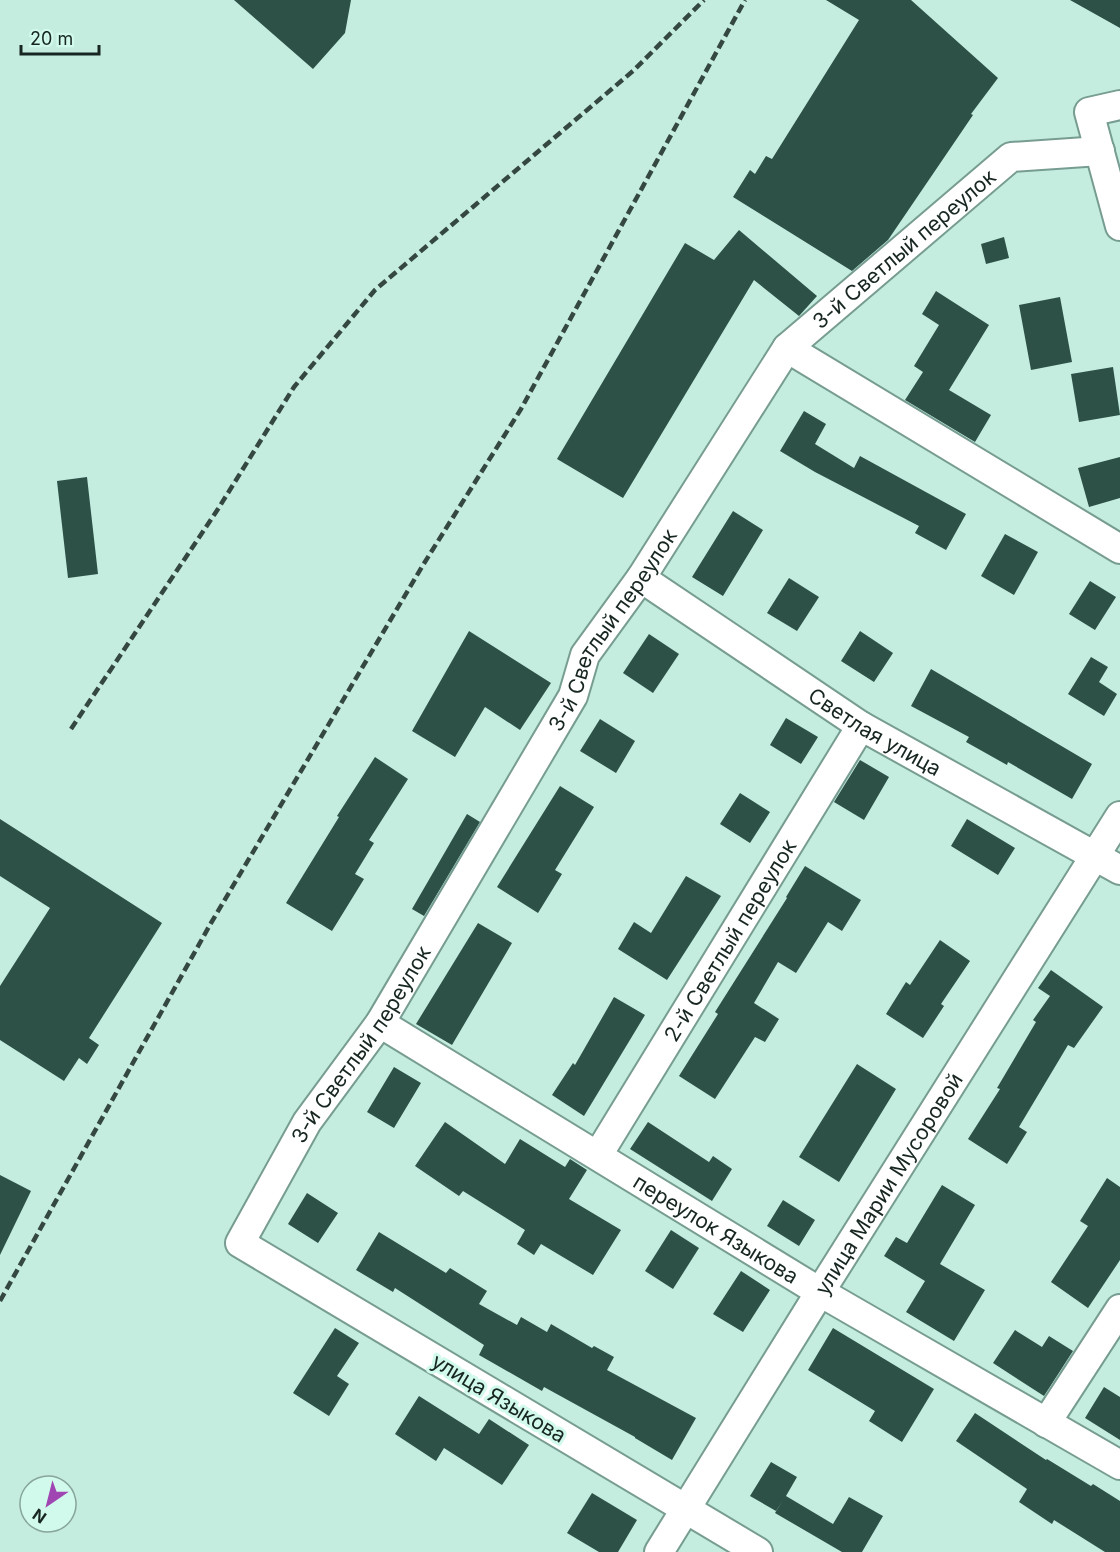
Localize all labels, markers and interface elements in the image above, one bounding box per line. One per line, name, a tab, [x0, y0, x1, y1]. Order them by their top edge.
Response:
scale bar	[21, 18, 99, 56]
text: 20 m	[30, 28, 73, 49]
street label: 3-й Светлый переулок	[807, 163, 1001, 333]
street label: 3-й Светлый переулок	[543, 523, 682, 735]
street label: Светлая улица	[804, 682, 946, 781]
street label: 2-й Светлый переулок	[658, 834, 801, 1046]
street label: 3-й Светлый переулок	[286, 941, 436, 1147]
street label: улица Марии Мусоровой	[809, 1068, 968, 1299]
street label: переулок Языкова	[629, 1169, 803, 1288]
street label: улица Языкова	[427, 1348, 571, 1448]
north arrow	[18, 1474, 78, 1534]
text: N	[29, 1505, 50, 1528]

